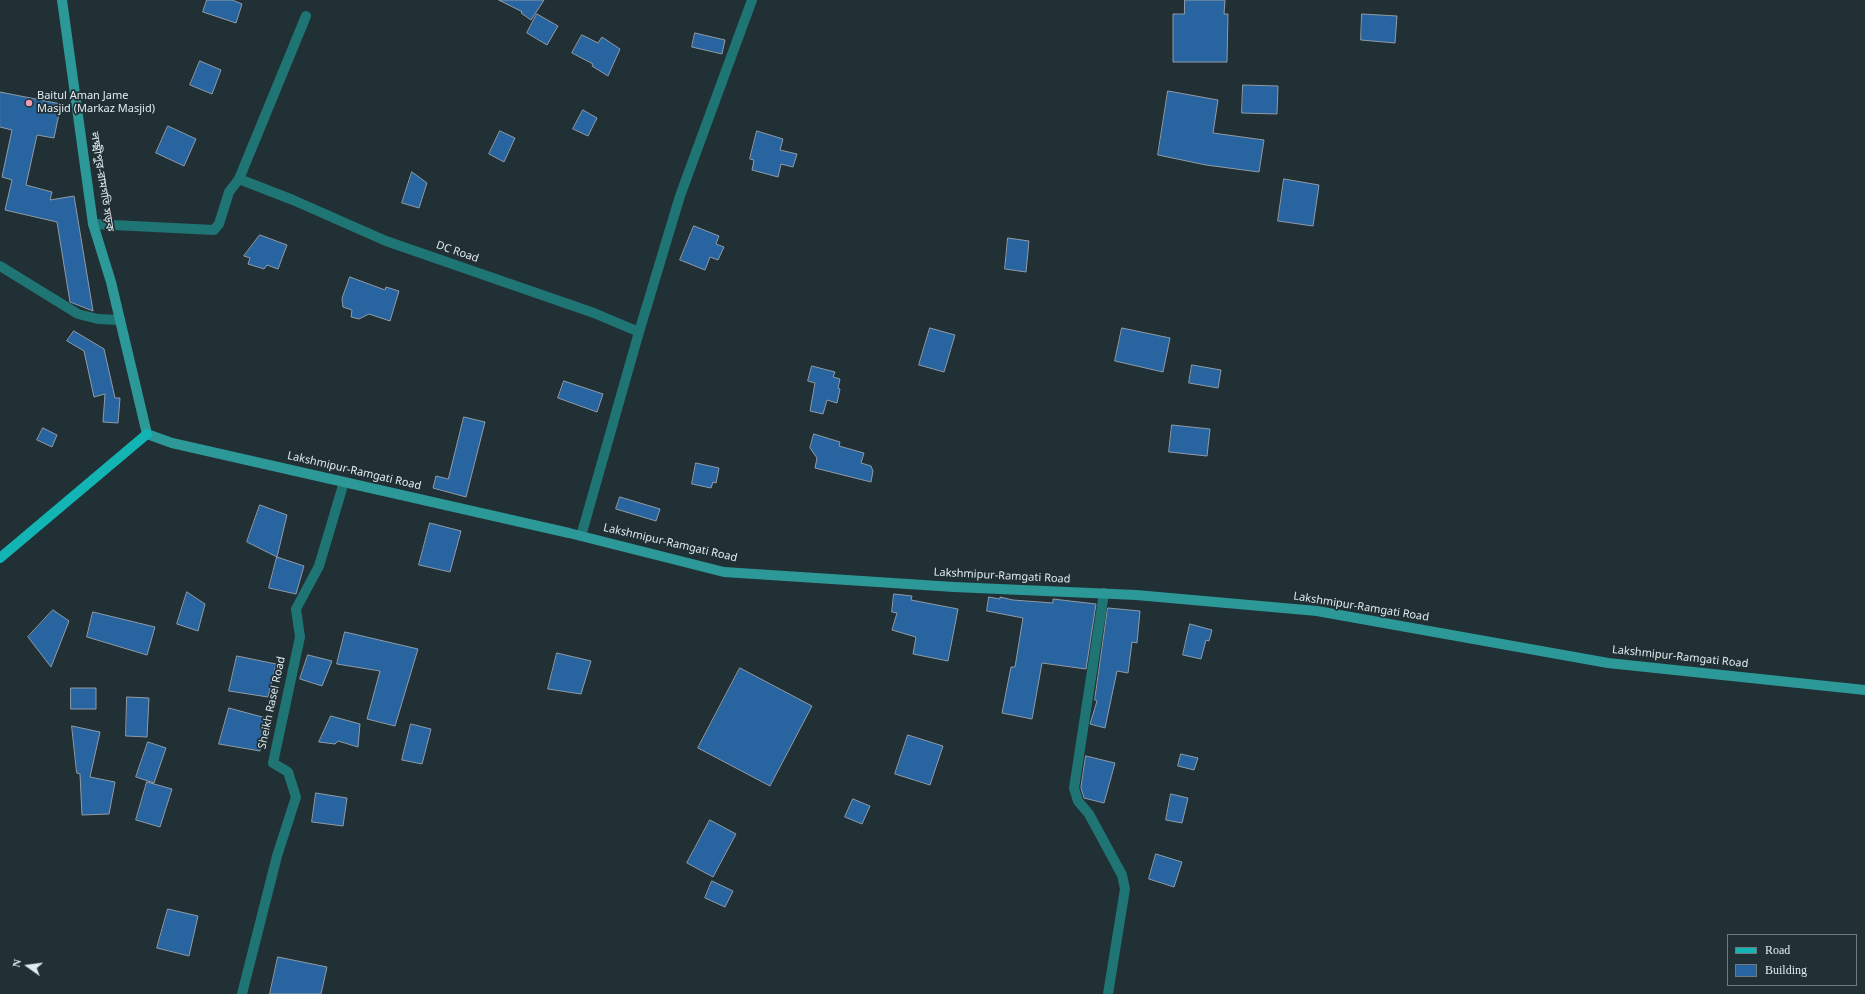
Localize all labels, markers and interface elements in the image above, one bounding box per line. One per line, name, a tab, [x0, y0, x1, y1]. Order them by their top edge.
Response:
place label: Baitul Aman Jame Masjid (Markaz Masjid)	[37, 90, 155, 116]
marker: Baitul Aman Jame Masjid (Markaz Masjid)	[24, 98, 34, 108]
street label: লক্ষ্মীপুর-রামগতি সড়ক	[87, 131, 115, 233]
street label: DC Road	[434, 240, 480, 266]
street label: Lakshmipur-Ramgati Road	[286, 450, 422, 494]
street label: Lakshmipur-Ramgati Road	[602, 522, 738, 566]
street label: Lakshmipur-Ramgati Road	[933, 567, 1071, 587]
street label: Lakshmipur-Ramgati Road	[1292, 591, 1430, 625]
street label: Lakshmipur-Ramgati Road	[1611, 644, 1749, 672]
street label: Sheikh Rasel Road	[257, 656, 289, 750]
legend	[1727, 934, 1857, 986]
text: Road	[1765, 943, 1790, 957]
north arrow	[8, 946, 48, 986]
text: N	[10, 958, 23, 968]
text: Building	[1765, 963, 1807, 977]

